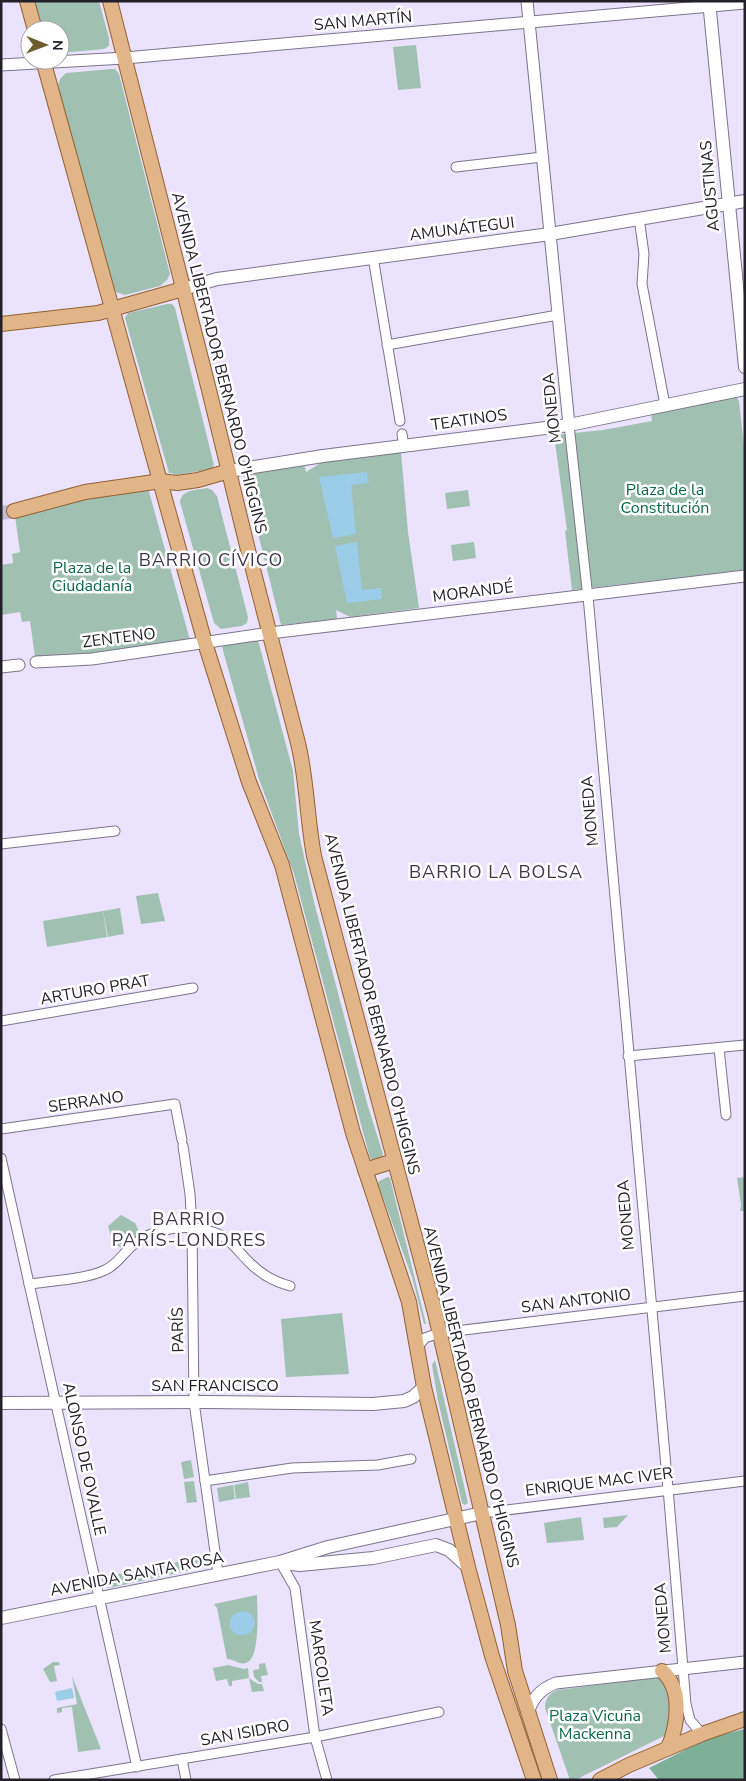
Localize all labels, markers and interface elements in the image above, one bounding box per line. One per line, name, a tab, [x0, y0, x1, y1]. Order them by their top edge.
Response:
street label: SAN MARTÍN	[313, 6, 413, 36]
north arrow	[20, 20, 70, 70]
text: N	[48, 40, 67, 51]
street label: AGUSTINAS	[695, 139, 725, 232]
street label: AVENIDA LIBERTADOR BERNARDO O'HIGGINS	[166, 190, 272, 536]
street label: AMUNÁTEGUI	[408, 212, 516, 246]
street label: MONEDA	[537, 371, 567, 444]
street label: TEATINOS	[429, 404, 509, 436]
park label: Plaza de la Constitución	[621, 479, 709, 519]
district label: BARRIO CÍVICO	[139, 548, 283, 572]
park label: Plaza de la Ciudadanía	[52, 557, 132, 597]
street label: MORANDÉ	[431, 576, 515, 608]
street label: ZENTENO	[81, 623, 157, 653]
street label: MONEDA	[576, 775, 604, 847]
street label: AVENIDA LIBERTADOR BERNARDO O'HIGGINS	[319, 831, 425, 1177]
district label: BARRIO LA BOLSA	[409, 860, 583, 884]
street label: ARTURO PRAT	[38, 969, 152, 1010]
street label: SERRANO	[47, 1086, 125, 1118]
street label: MONEDA	[612, 1179, 640, 1251]
district label: BARRIO PARÍS-LONDRES	[112, 1207, 266, 1252]
street label: AVENIDA LIBERTADOR BERNARDO O'HIGGINS	[418, 1224, 524, 1570]
street label: SAN ANTONIO	[520, 1283, 632, 1319]
street label: PARÍS	[167, 1307, 189, 1353]
street label: SAN FRANCISCO	[151, 1375, 279, 1397]
street label: ALONSO DE OVALLE	[57, 1380, 111, 1538]
street label: ENRIQUE MAC IVER	[524, 1462, 674, 1502]
street label: AVENIDA SANTA ROSA	[48, 1546, 226, 1602]
street label: MONEDA	[649, 1582, 677, 1654]
street label: MARCOLETA	[303, 1619, 339, 1718]
park label: Plaza Vicuña Mackenna	[549, 1705, 641, 1745]
street label: SAN ISIDRO	[199, 1714, 291, 1752]

